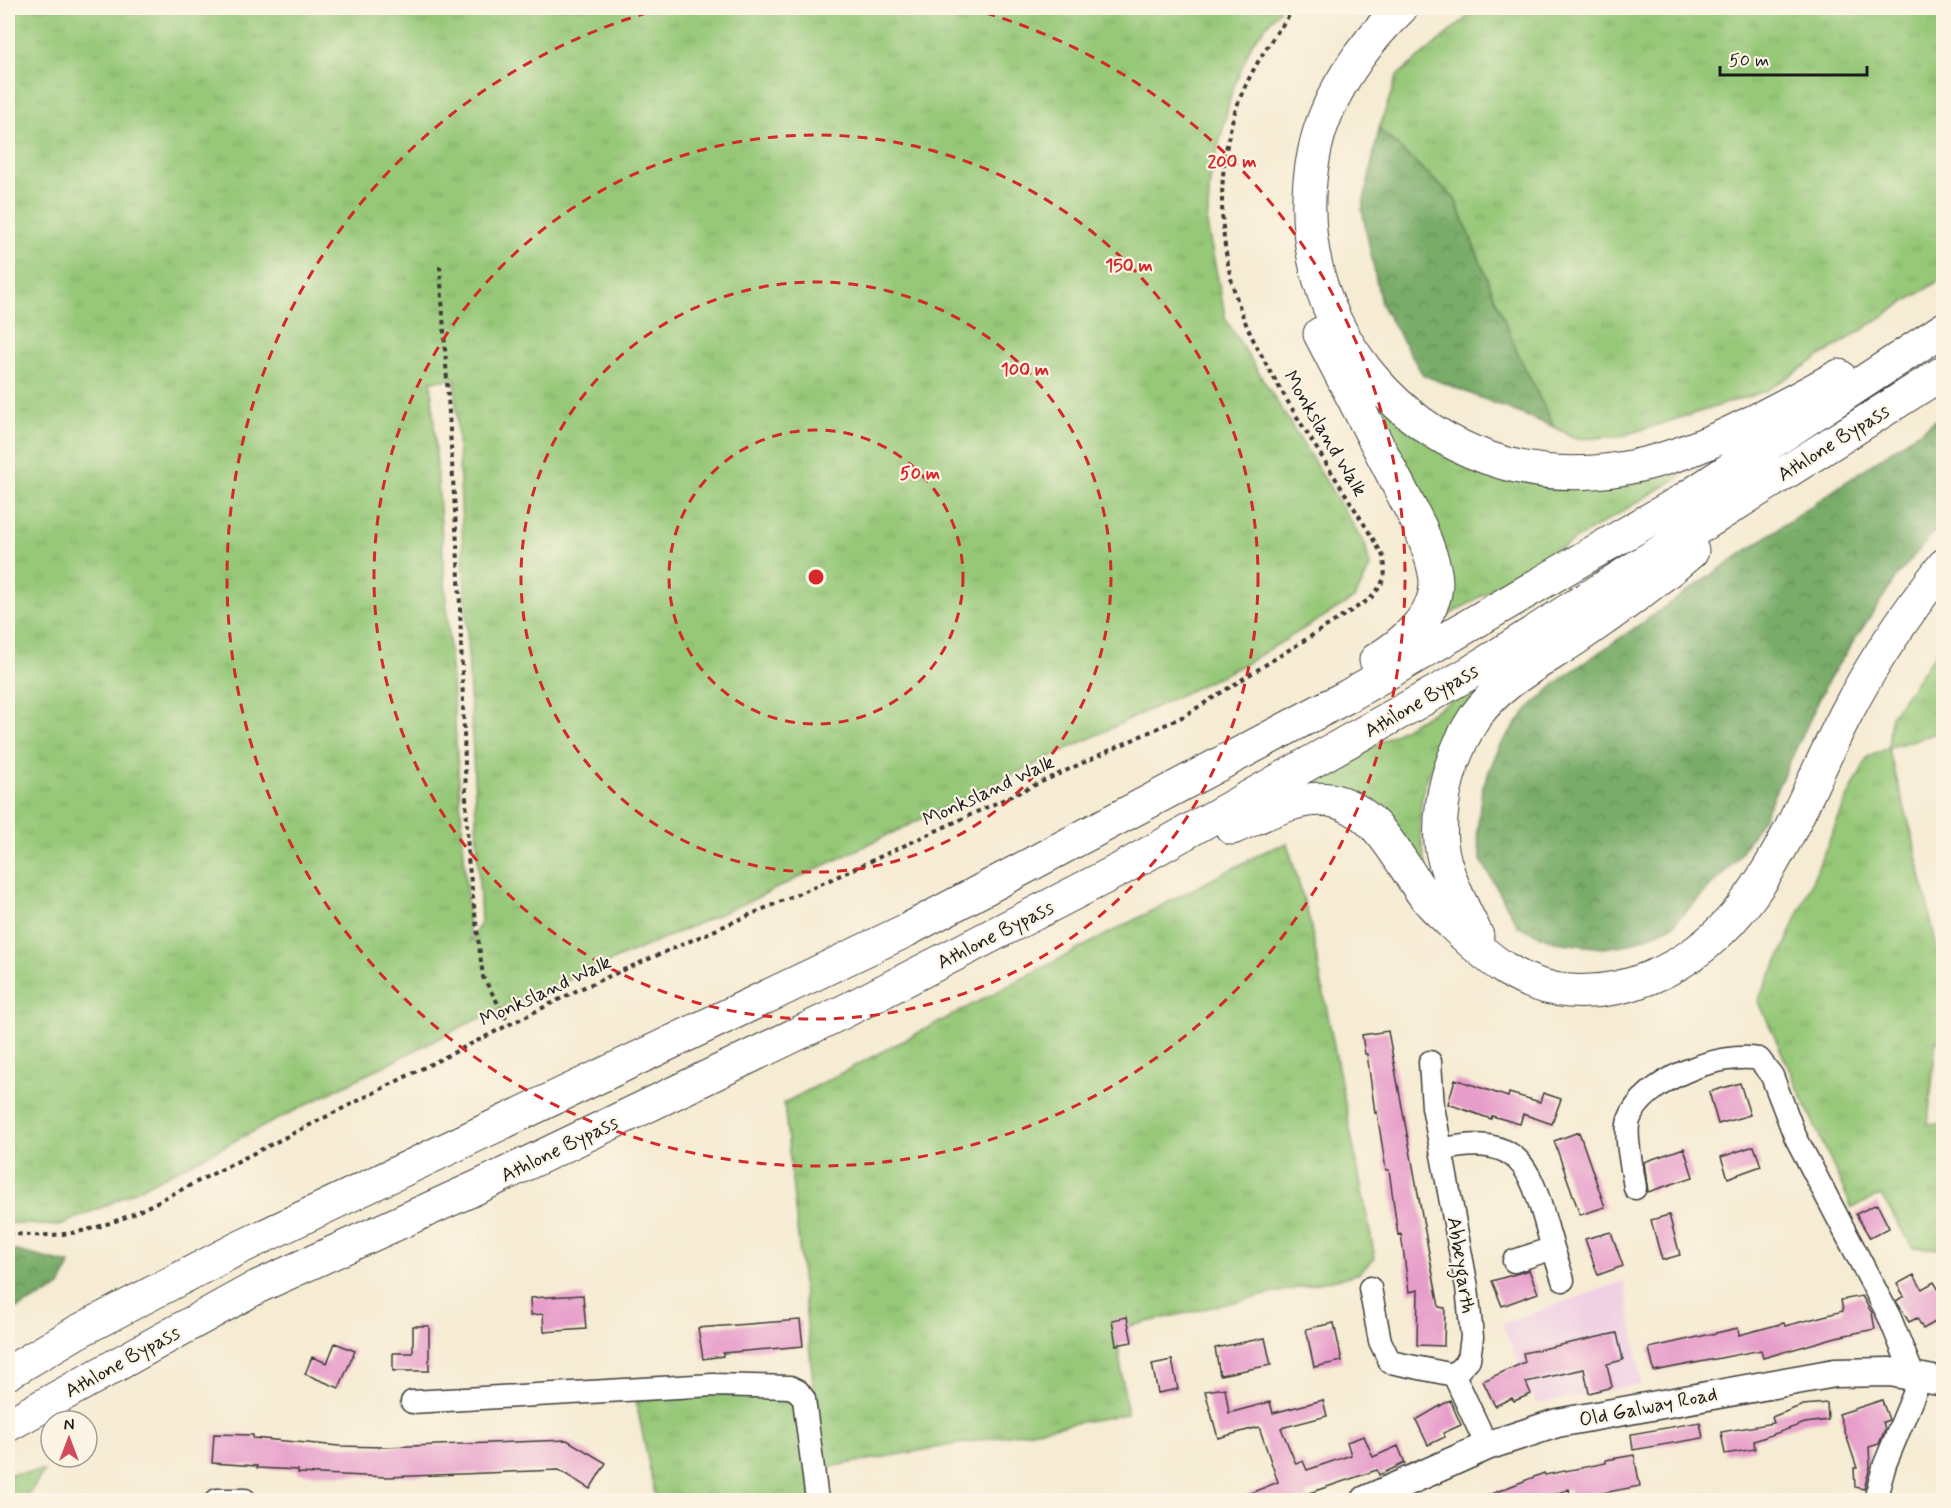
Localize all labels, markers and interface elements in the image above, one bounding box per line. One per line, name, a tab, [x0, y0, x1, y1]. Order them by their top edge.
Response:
scale bar	[1720, 39, 1867, 77]
text: 50 m	[1729, 49, 1769, 73]
text: 200 m	[1207, 150, 1257, 174]
text: 150 m	[1105, 254, 1153, 278]
text: 100 m	[1001, 358, 1049, 382]
street label: Monksland Walk	[1276, 366, 1373, 502]
street label: Athlone Bypass	[1773, 398, 1895, 489]
text: 50 m	[900, 462, 940, 486]
centre of rings	[806, 567, 826, 587]
street label: Athlone Bypass	[1360, 658, 1484, 745]
street label: Monksland Walk	[918, 749, 1059, 834]
street label: Athlone Bypass	[933, 894, 1059, 976]
street label: Monksland Walk	[475, 949, 616, 1034]
street label: Athlone Bypass	[496, 1109, 623, 1189]
street label: Abbeygarth	[1438, 1215, 1481, 1316]
street label: Athlone Bypass	[60, 1319, 185, 1405]
street label: Old Galway Road	[1577, 1381, 1720, 1434]
north arrow	[39, 1409, 99, 1469]
text: N	[64, 1415, 74, 1436]

